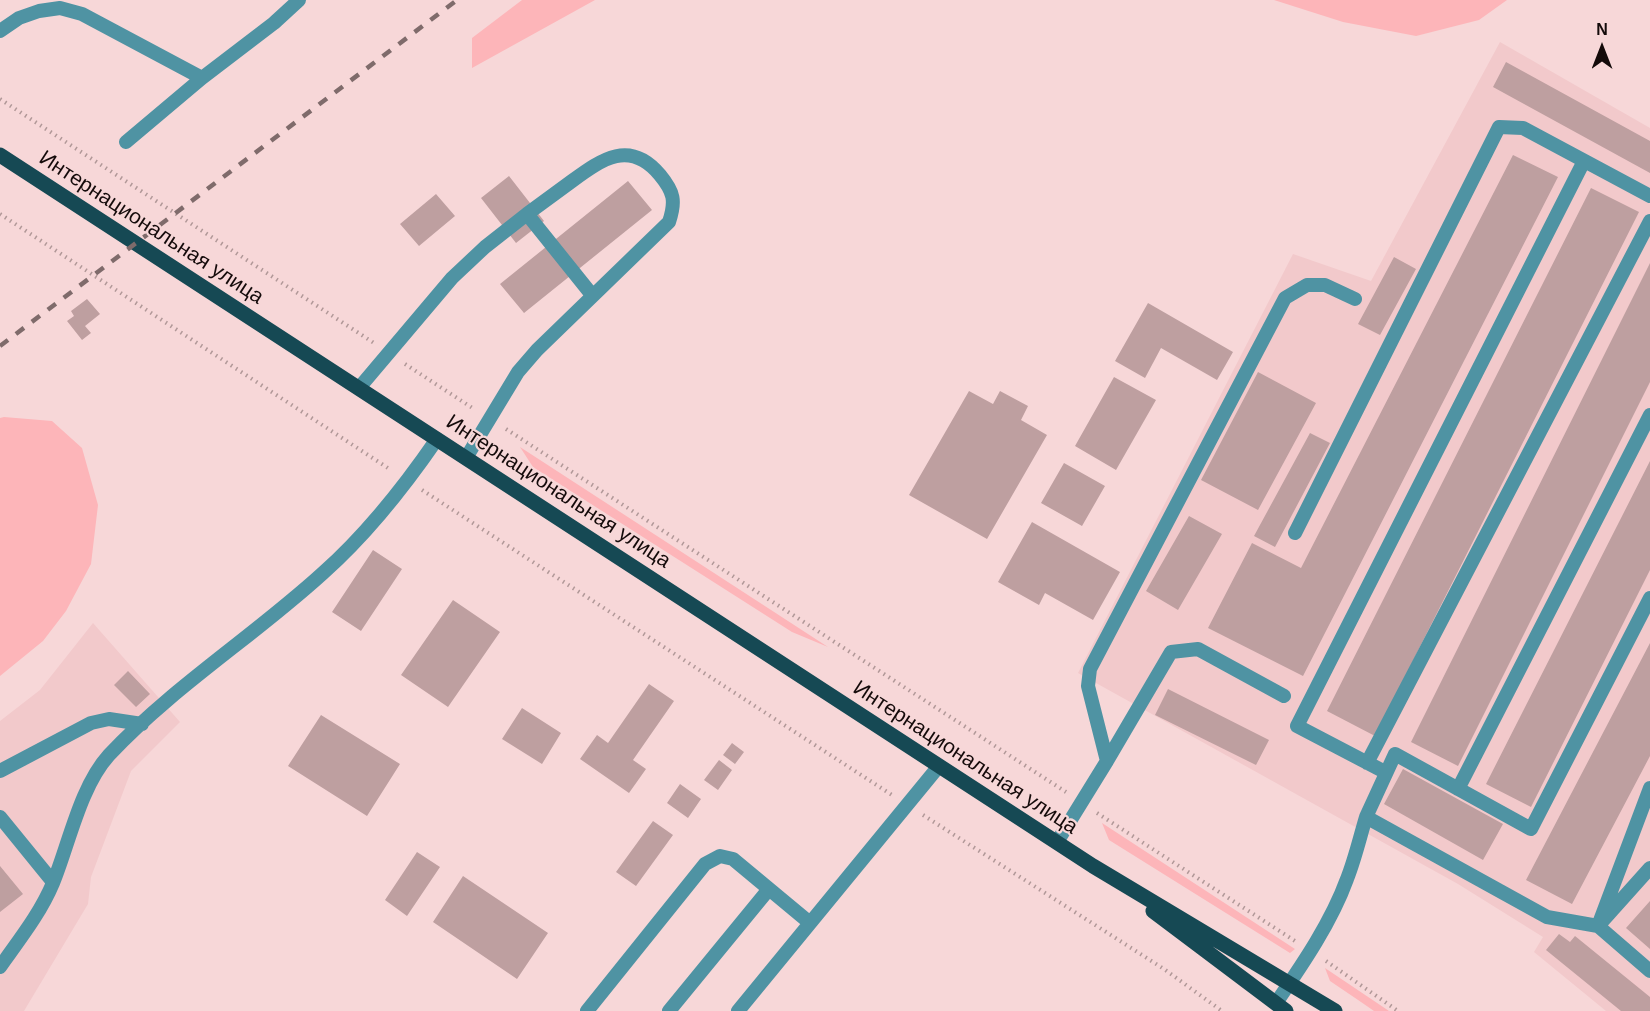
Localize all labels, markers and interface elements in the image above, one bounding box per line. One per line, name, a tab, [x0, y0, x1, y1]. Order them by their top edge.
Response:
north arrow	[1572, 18, 1632, 78]
text: N	[1596, 21, 1608, 38]
street label: Интернациональная улица	[34, 146, 268, 310]
street label: Интернациональная улица	[441, 410, 675, 574]
street label: Интернациональная улица	[848, 676, 1082, 840]

